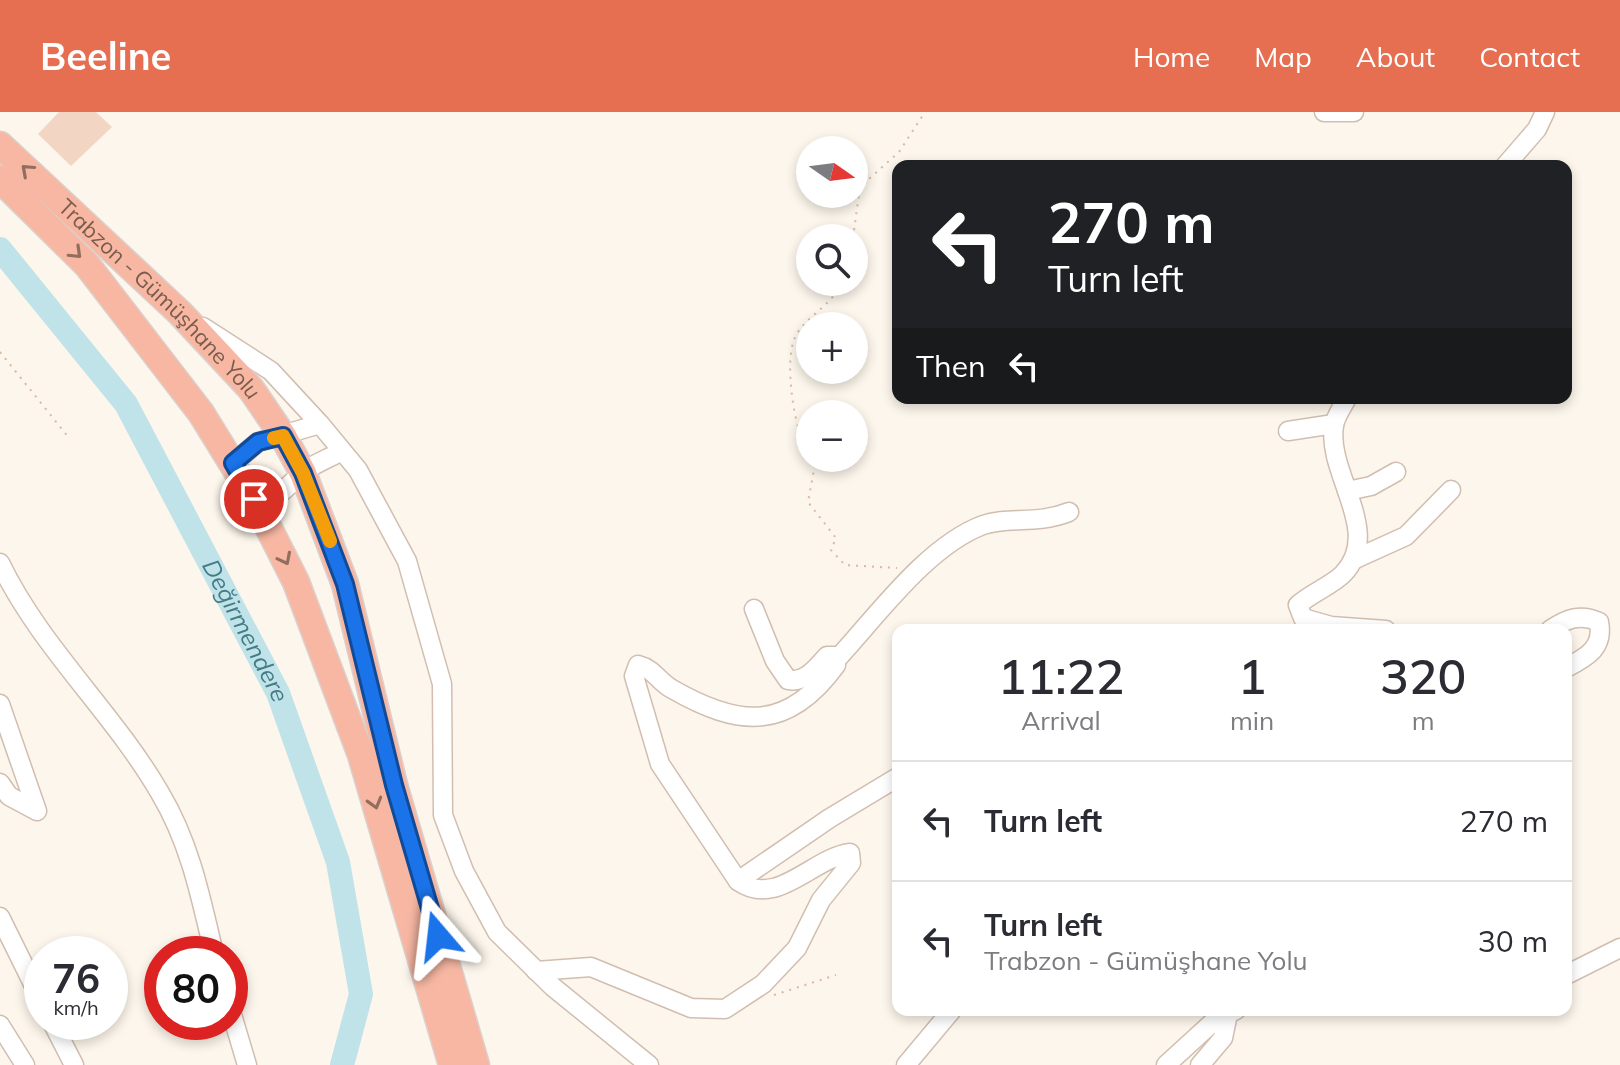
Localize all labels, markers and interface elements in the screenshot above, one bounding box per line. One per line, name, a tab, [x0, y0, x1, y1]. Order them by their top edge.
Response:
text: Beeline	[40, 32, 171, 80]
text: Home	[1133, 39, 1210, 74]
text: Map	[1254, 39, 1312, 74]
text: About	[1356, 39, 1435, 74]
text: Contact	[1479, 39, 1580, 74]
north arrow	[796, 136, 868, 208]
map controls	[796, 136, 868, 472]
one-way arrow	[22, 165, 37, 179]
text: 270 m	[1048, 187, 1215, 257]
icon: left	[916, 192, 1020, 296]
street label: Trabzon - Gümüşhane Yolu	[53, 193, 268, 404]
button: search	[796, 224, 868, 296]
one-way arrow	[67, 244, 81, 259]
text: Turn left	[1048, 256, 1184, 301]
button: +	[796, 312, 868, 384]
icon: left	[1002, 344, 1046, 388]
text: Then	[916, 347, 986, 385]
button: −	[796, 400, 868, 472]
pin	[220, 465, 288, 533]
icon: arrive	[232, 477, 276, 521]
one-way arrow	[275, 551, 291, 566]
water label: Değirmendere	[196, 554, 296, 706]
text: 11:22	[998, 646, 1124, 706]
text: 1	[1238, 646, 1266, 706]
text: 320	[1380, 646, 1466, 706]
text: Arrival	[1021, 704, 1101, 737]
text: min	[1230, 704, 1274, 737]
text: m	[1412, 704, 1435, 737]
one-way arrow	[366, 796, 382, 810]
icon: left	[916, 799, 960, 843]
text: Turn left	[984, 802, 1102, 840]
text: 270 m	[1460, 802, 1548, 840]
position arrow	[396, 894, 480, 978]
text: Turn left	[984, 906, 1102, 944]
icon: left	[916, 919, 960, 963]
text: 30 m	[1478, 922, 1548, 960]
speed limit sign: 80	[144, 936, 248, 1040]
text: Trabzon - Gümüşhane Yolu	[984, 944, 1308, 977]
text: 76	[52, 953, 100, 1003]
text: km/h	[53, 995, 99, 1020]

